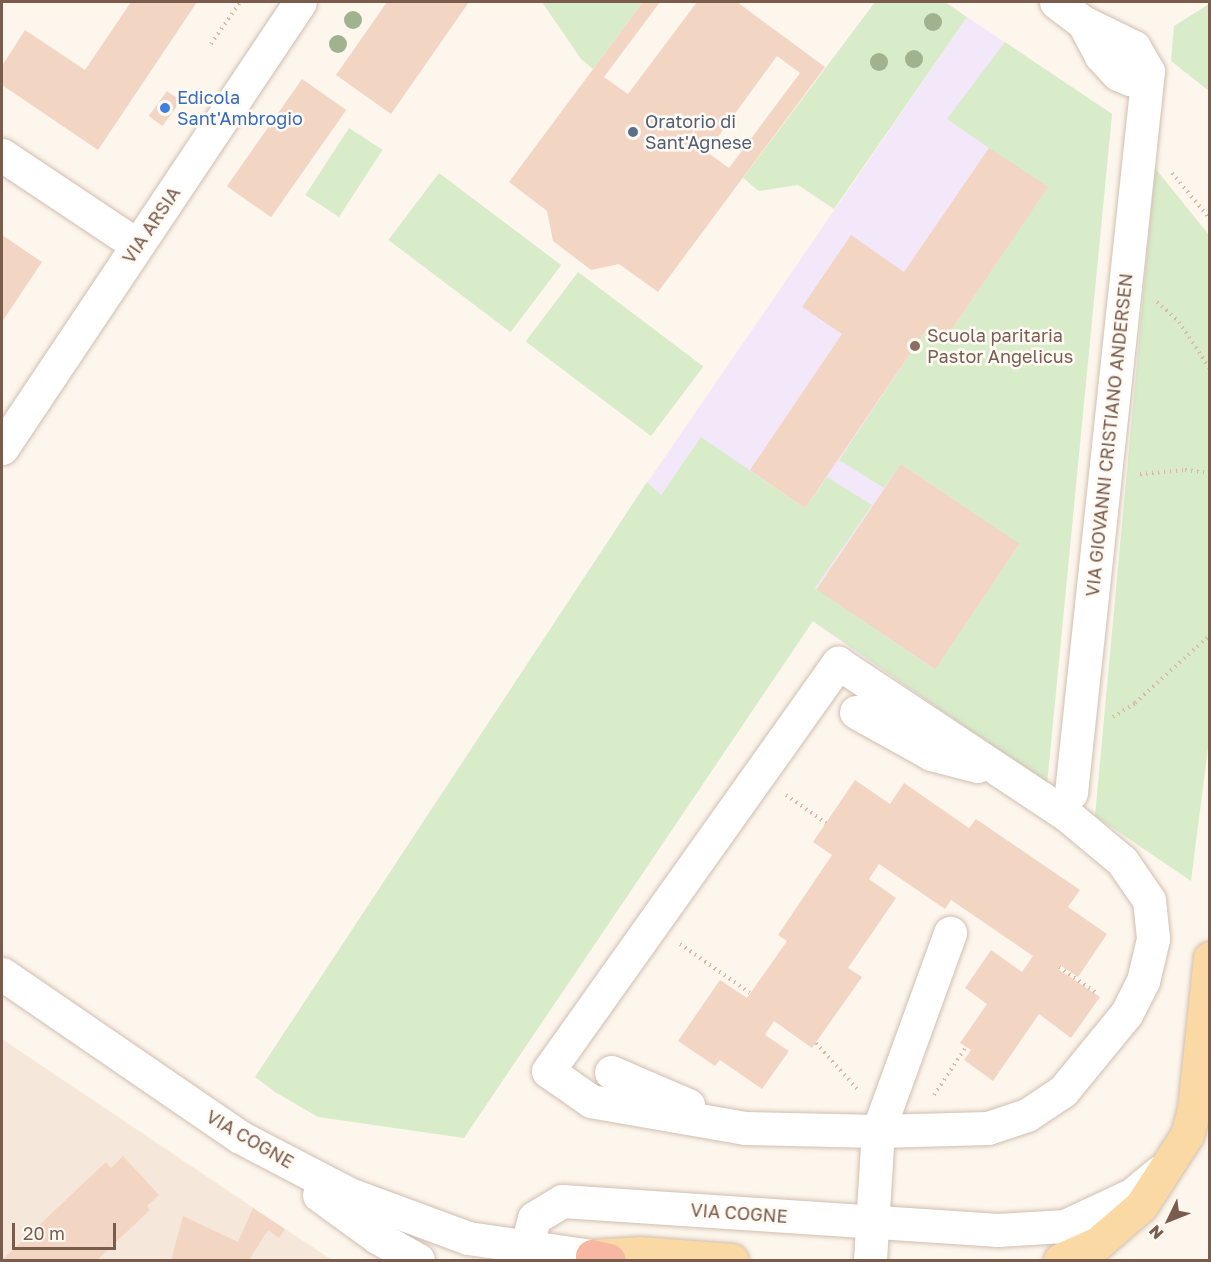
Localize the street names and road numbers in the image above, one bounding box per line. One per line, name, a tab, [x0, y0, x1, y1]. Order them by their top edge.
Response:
street label: VIA ARSIA	[117, 183, 185, 267]
street label: VIA GIOVANNI CRISTIANO ANDERSEN	[1081, 272, 1137, 598]
street label: VIA COGNE	[203, 1105, 297, 1173]
street label: VIA COGNE	[690, 1199, 788, 1227]

